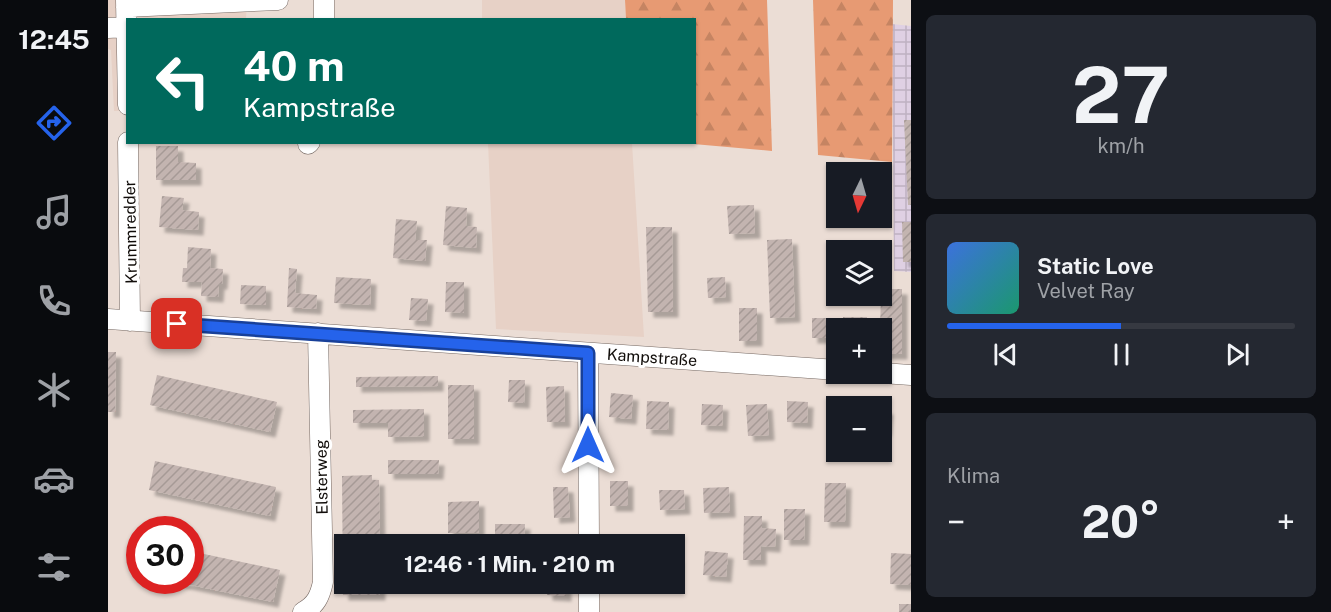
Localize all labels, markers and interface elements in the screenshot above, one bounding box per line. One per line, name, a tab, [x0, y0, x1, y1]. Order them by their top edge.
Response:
text: 12:45	[18, 23, 90, 55]
text: 40 m	[243, 41, 345, 90]
icon: left	[144, 42, 222, 120]
text: 27	[1072, 49, 1170, 141]
text: Kampstraße	[243, 91, 396, 123]
icon: directions	[33, 102, 75, 144]
text: km/h	[1097, 134, 1145, 158]
north arrow	[826, 162, 892, 228]
map controls	[826, 162, 892, 462]
street label: Krummredder	[120, 180, 141, 284]
icon: music	[33, 191, 75, 233]
button: layers	[826, 240, 892, 306]
text: Static Love	[1037, 253, 1154, 279]
text: Velvet Ray	[1037, 279, 1135, 303]
icon: phone	[33, 280, 75, 322]
pin	[151, 298, 202, 349]
icon: arrive	[160, 307, 193, 340]
button: +	[826, 318, 892, 384]
icon: previous	[989, 338, 1022, 371]
icon: pause	[1105, 338, 1138, 371]
icon: next	[1221, 338, 1254, 371]
street label: Kampstraße	[606, 345, 698, 370]
icon: climate	[33, 369, 75, 411]
button: −	[826, 396, 892, 462]
position arrow	[556, 413, 620, 477]
street label: Elsterweg	[311, 439, 332, 515]
icon: car	[33, 458, 75, 500]
text: Klima	[947, 464, 1000, 488]
text: 20°	[1082, 495, 1160, 548]
text: −	[947, 503, 965, 541]
text: +	[1277, 503, 1295, 541]
speed limit sign: 30	[126, 516, 204, 594]
icon: filters	[33, 546, 75, 588]
text: 12:46 · 1 Min. · 210 m	[404, 551, 615, 577]

